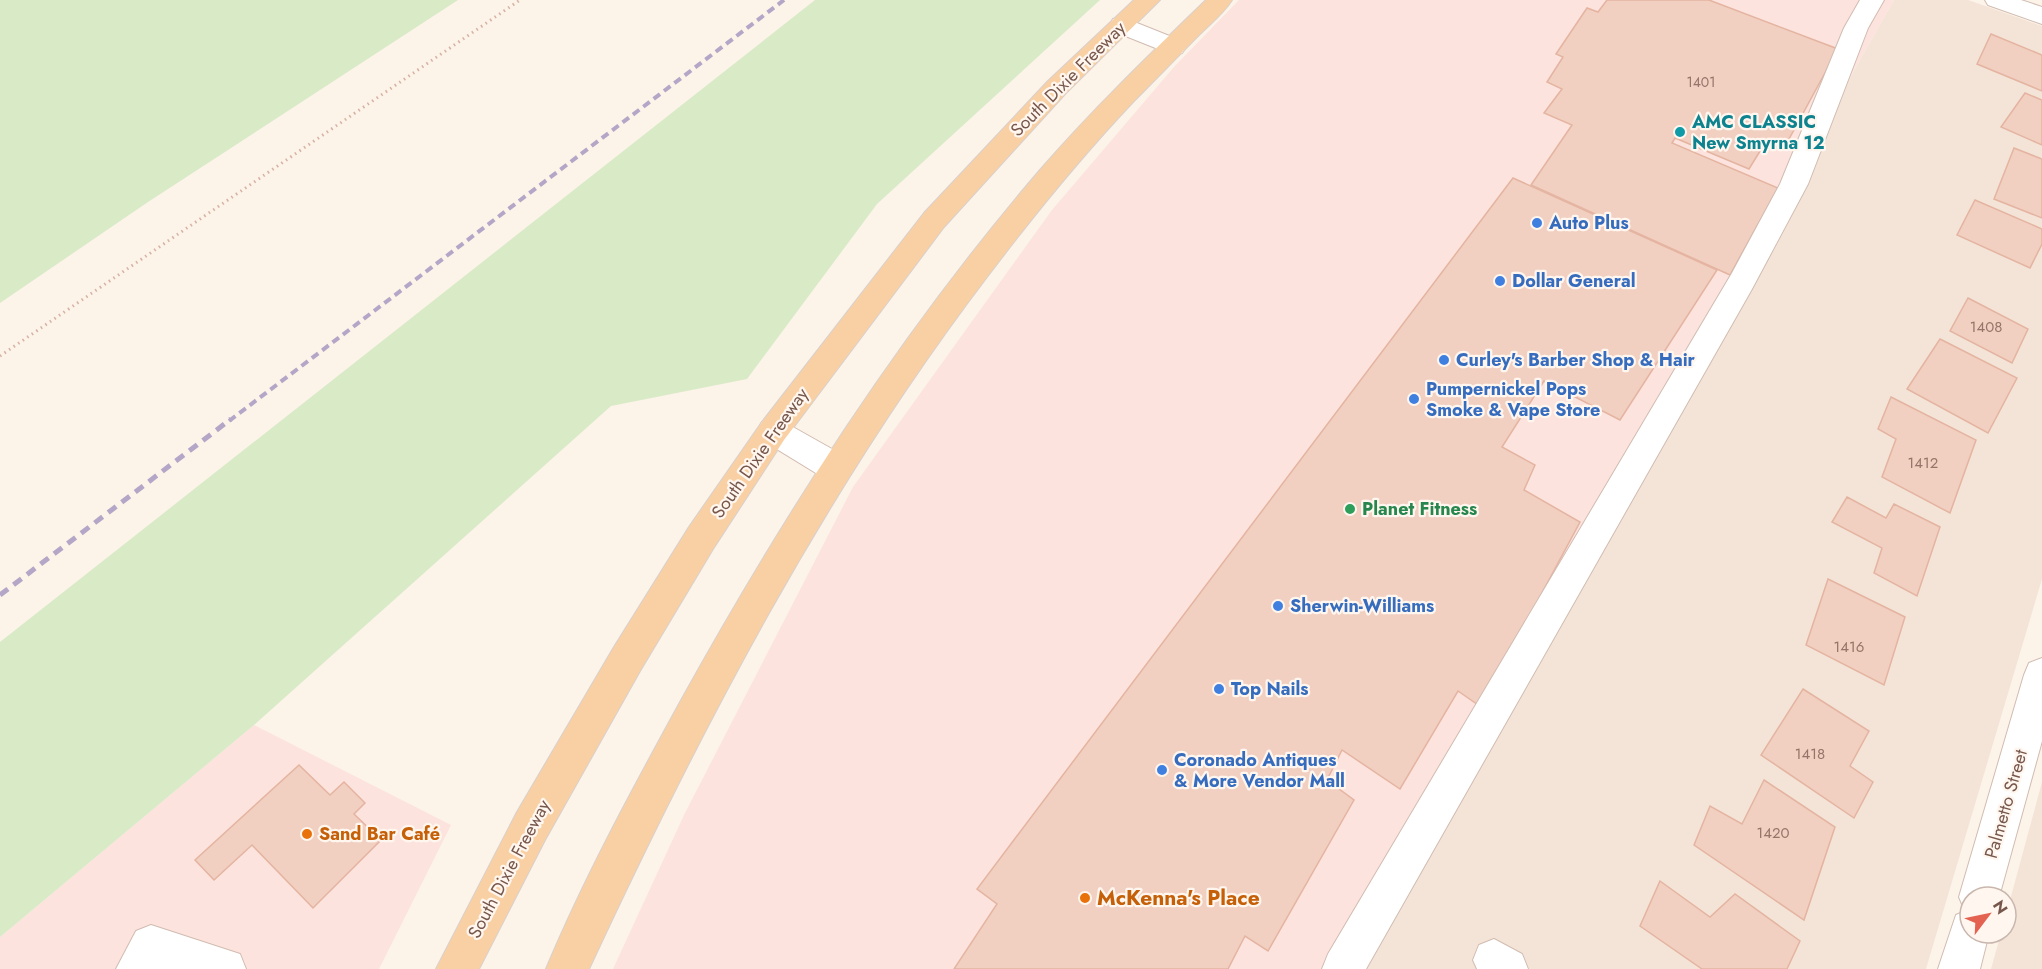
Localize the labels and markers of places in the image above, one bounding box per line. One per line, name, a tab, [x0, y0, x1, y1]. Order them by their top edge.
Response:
place label: AMC CLASSIC New Smyrna 12	[1691, 109, 1825, 156]
marker: AMC CLASSIC New Smyrna 12	[1673, 125, 1687, 139]
place label: Auto Plus	[1548, 210, 1629, 236]
marker: Auto Plus	[1530, 216, 1544, 230]
place label: Dollar General	[1512, 268, 1636, 294]
marker: Dollar General	[1493, 274, 1507, 288]
place label: Curley's Barber Shop & Hair	[1456, 347, 1696, 373]
marker: Curley's Barber Shop & Hair	[1437, 353, 1451, 367]
place label: Pumpernickel Pops Smoke & Vape Store	[1426, 376, 1600, 423]
marker: Pumpernickel Pops Smoke & Vape Store	[1407, 392, 1421, 406]
place label: Planet Fitness	[1362, 496, 1477, 522]
marker: Planet Fitness	[1343, 502, 1357, 516]
place label: Sherwin-Williams	[1290, 593, 1434, 619]
marker: Sherwin-Williams	[1271, 599, 1285, 613]
place label: Top Nails	[1231, 676, 1308, 702]
marker: Top Nails	[1212, 682, 1226, 696]
place label: Coronado Antiques & More Vendor Mall	[1174, 747, 1345, 794]
marker: Coronado Antiques & More Vendor Mall	[1155, 763, 1169, 777]
place label: Sand Bar Café	[319, 821, 440, 847]
marker: Sand Bar Café	[300, 827, 314, 841]
place label: McKenna's Place	[1097, 883, 1260, 913]
marker: McKenna's Place	[1078, 891, 1092, 905]

